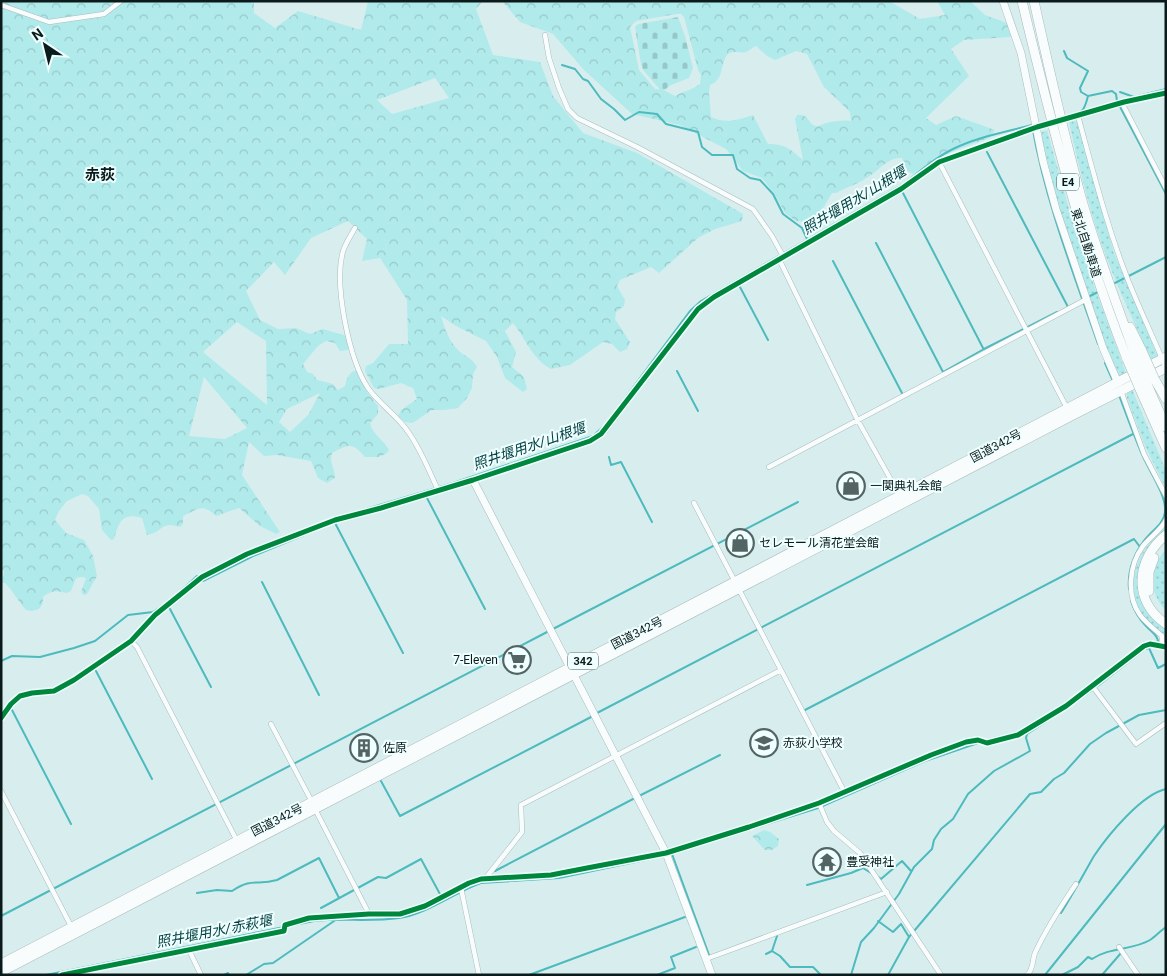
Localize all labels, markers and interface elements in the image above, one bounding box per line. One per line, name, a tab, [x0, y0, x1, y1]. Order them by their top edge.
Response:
north arrow	[20, 20, 70, 70]
text: N	[29, 25, 46, 44]
water label: 照井堰用水/山根堰	[799, 161, 911, 237]
district label: 赤荻	[85, 166, 115, 184]
road number: E4	[1057, 173, 1079, 190]
street label: 東北自動車道	[1068, 207, 1104, 279]
water label: 照井堰用水/山根堰	[471, 418, 590, 473]
street label: 国道342号	[968, 427, 1024, 465]
shop icon: 一関典礼会館	[836, 471, 866, 501]
place label: 一関典礼会館	[870, 479, 942, 493]
shop icon: セレモール清花堂会館	[725, 528, 755, 558]
place label: セレモール清花堂会館	[759, 536, 879, 550]
street label: 国道342号	[609, 614, 665, 652]
supermarket icon: 7-Eleven	[502, 645, 532, 675]
road number: 342	[568, 652, 598, 669]
place label: 7-Eleven	[453, 653, 498, 667]
school or university icon: 赤荻小学校	[749, 728, 779, 758]
building icon: 佐原	[349, 733, 379, 763]
place label: 赤荻小学校	[783, 736, 843, 750]
place label: 佐原	[383, 741, 407, 755]
street label: 国道342号	[249, 801, 305, 839]
temple icon: 豊受神社	[812, 847, 842, 877]
place label: 豊受神社	[846, 855, 894, 869]
water label: 照井堰用水/赤萩堰	[155, 911, 276, 950]

